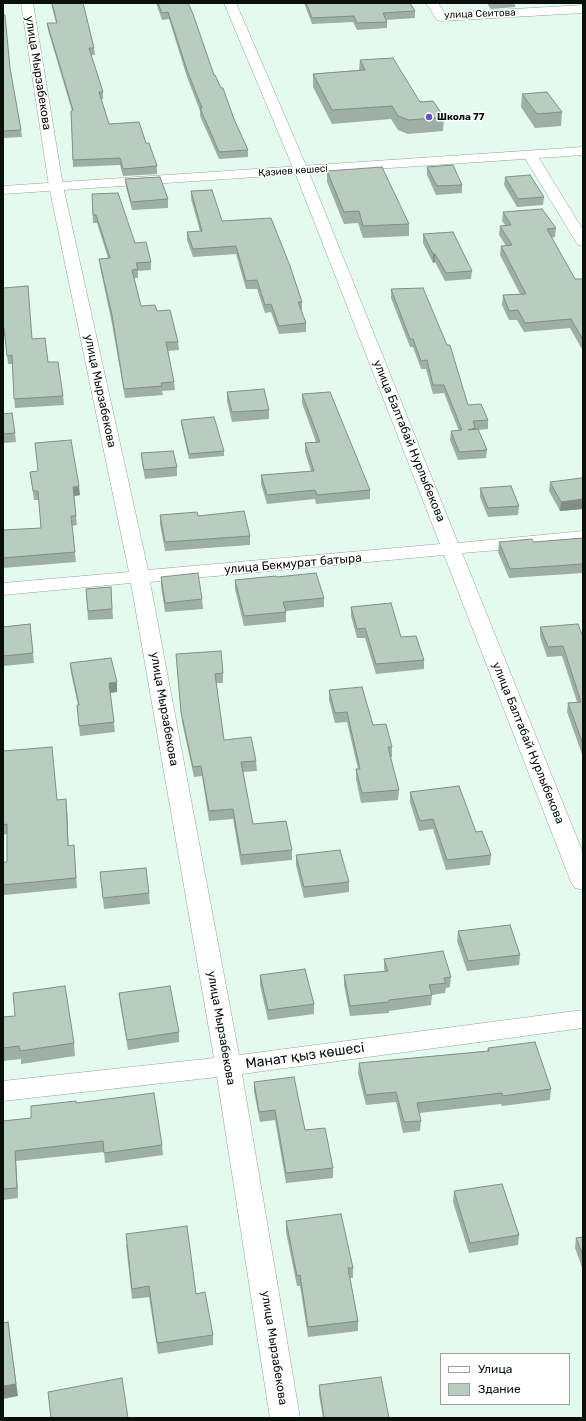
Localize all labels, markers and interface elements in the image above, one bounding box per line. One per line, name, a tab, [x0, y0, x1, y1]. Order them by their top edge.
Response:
street label: улица Сеитова	[444, 7, 516, 21]
street label: улица Мырзабекова	[22, 15, 54, 131]
place label: Школа 77	[437, 111, 484, 123]
marker: Школа 77	[424, 112, 434, 122]
street label: Қазиев көшесі	[258, 163, 328, 179]
street label: улица Мырзабекова	[81, 333, 119, 449]
street label: улица Балтабай Нурлыбекова	[370, 358, 448, 524]
street label: улица Бекмурат батыра	[224, 551, 362, 577]
street label: улица Мырзабекова	[147, 651, 181, 767]
street label: улица Балтабай Нурлыбекова	[489, 660, 567, 826]
street label: улица Мырзабекова	[204, 970, 238, 1086]
street label: Манат қыз көшесі	[245, 1039, 365, 1073]
street label: улица Мырзабекова	[258, 1290, 290, 1406]
legend	[440, 1353, 570, 1405]
text: Улица	[478, 1362, 512, 1376]
text: Здание	[478, 1382, 521, 1396]

